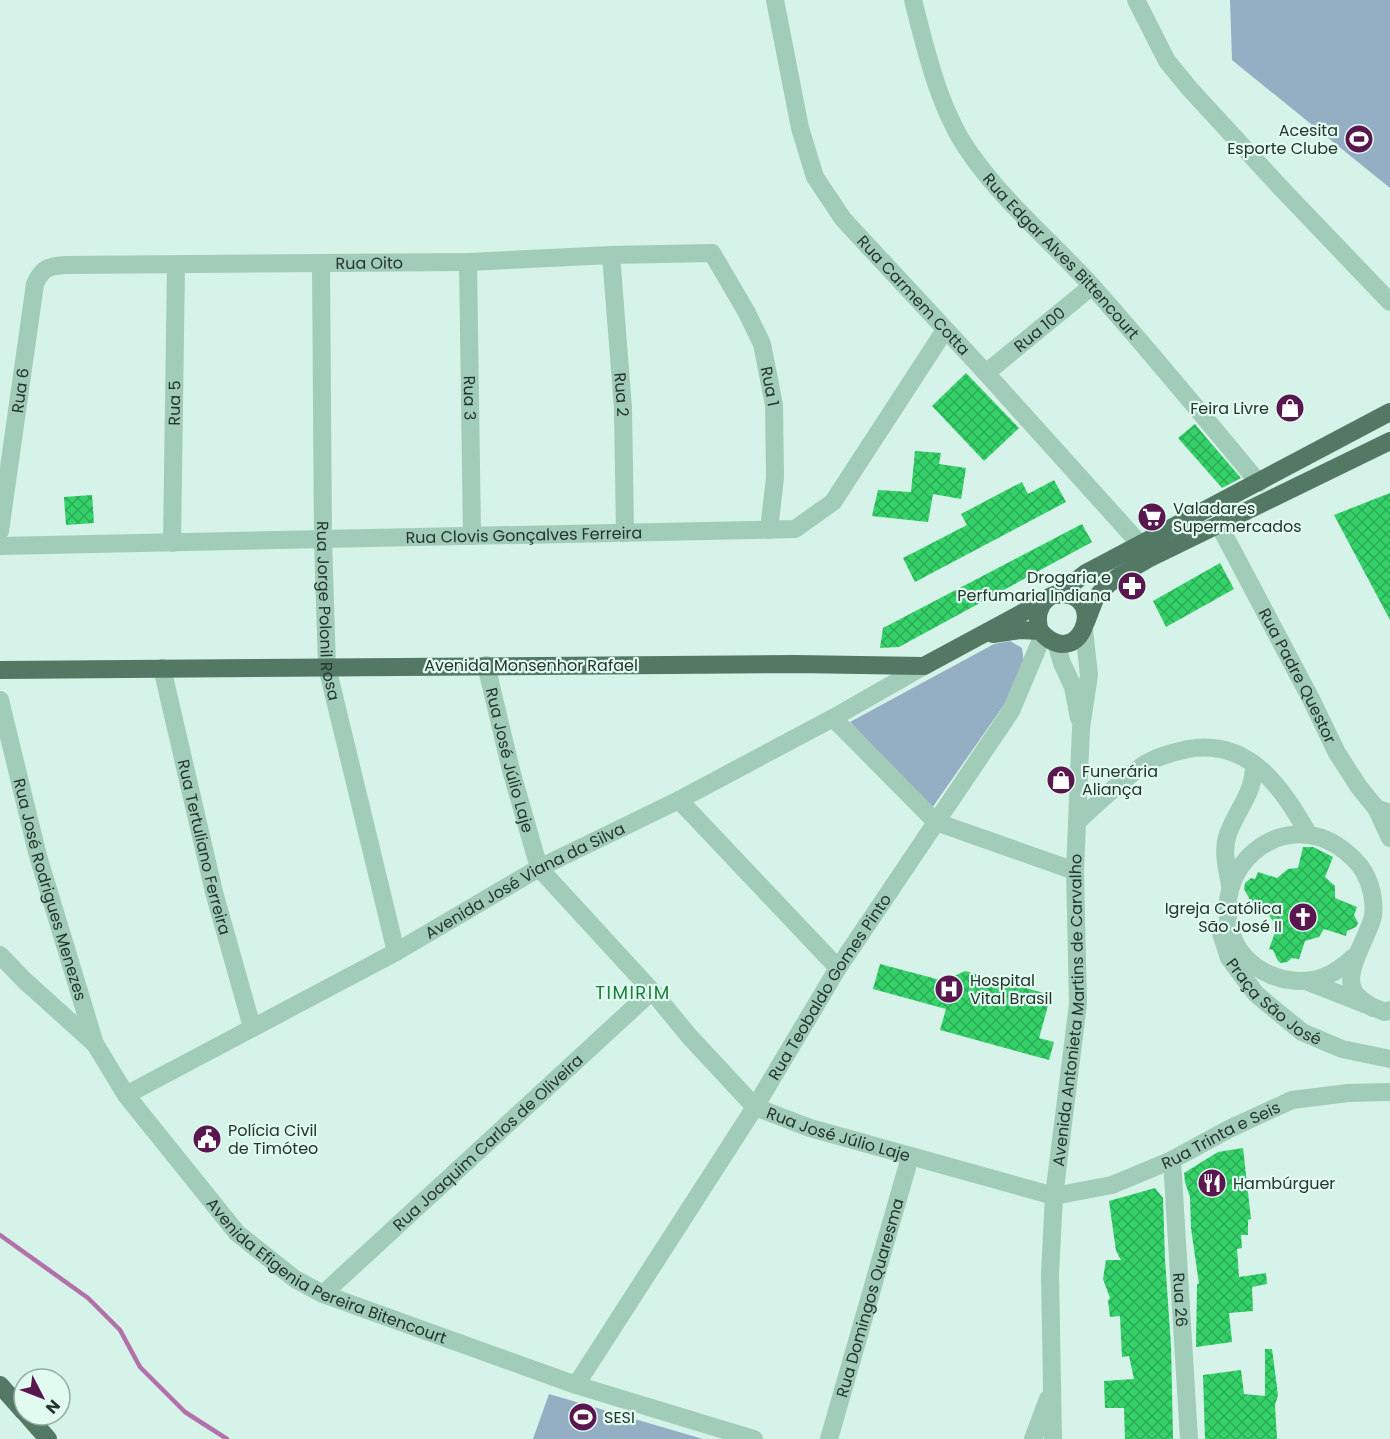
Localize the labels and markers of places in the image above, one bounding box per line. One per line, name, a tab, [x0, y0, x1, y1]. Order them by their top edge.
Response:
place label: Acesita Esporte Clube	[1227, 119, 1338, 160]
sports icon: Acesita Esporte Clube	[1343, 123, 1375, 155]
shop icon: Feira Livre	[1274, 392, 1306, 424]
place label: Feira Livre	[1190, 397, 1269, 420]
place label: Valadares Supermercados	[1173, 497, 1302, 538]
supermarket icon: Valadares Supermercados	[1136, 501, 1168, 533]
place label: Drogaria e Perfumaria Indiana	[957, 566, 1111, 607]
pharmacy icon: Drogaria e Perfumaria Indiana	[1116, 570, 1148, 602]
place label: Funerária Aliança	[1082, 760, 1158, 801]
shop icon: Funerária Aliança	[1045, 764, 1077, 796]
place label: Igreja Católica São José II	[1165, 897, 1282, 938]
church icon: Igreja Católica São José II	[1287, 901, 1319, 933]
place label: Hospital Vital Brasil	[970, 969, 1052, 1010]
hospital icon: Hospital Vital Brasil	[933, 973, 965, 1005]
place label: Polícia Civil de Timóteo	[228, 1119, 318, 1160]
public building icon: Polícia Civil de Timóteo	[191, 1123, 223, 1155]
restaurant icon: Hambúrguer	[1196, 1167, 1228, 1199]
place label: Hambúrguer	[1233, 1172, 1335, 1195]
sports icon: SESI	[567, 1401, 599, 1433]
place label: SESI	[604, 1406, 635, 1429]

